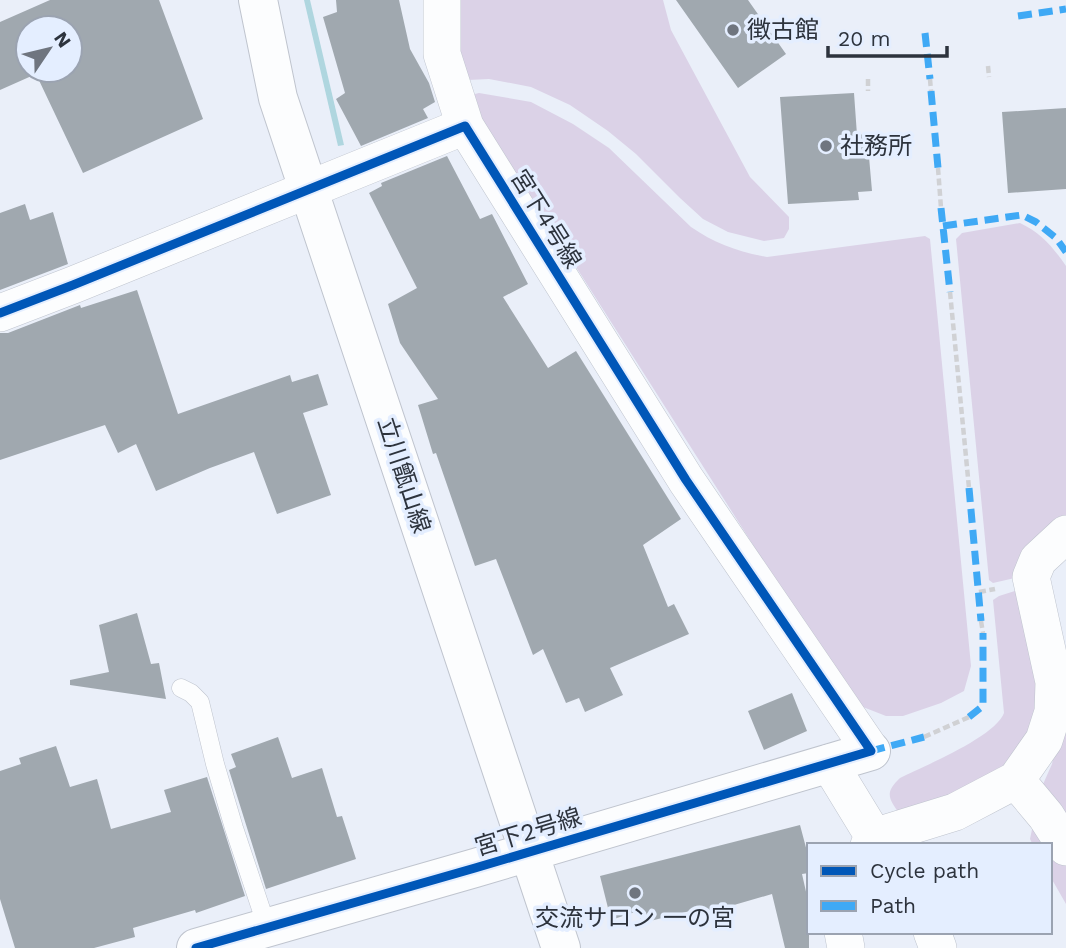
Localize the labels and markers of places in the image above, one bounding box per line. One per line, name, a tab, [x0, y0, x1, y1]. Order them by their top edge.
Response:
place label: 徴古館	[747, 16, 819, 44]
marker: 徴古館	[725, 22, 741, 38]
place label: 社務所	[840, 132, 912, 160]
marker: 社務所	[818, 138, 834, 154]
marker: 交流サロン 一の宮	[627, 885, 643, 901]
place label: 交流サロン 一の宮	[535, 904, 735, 932]

